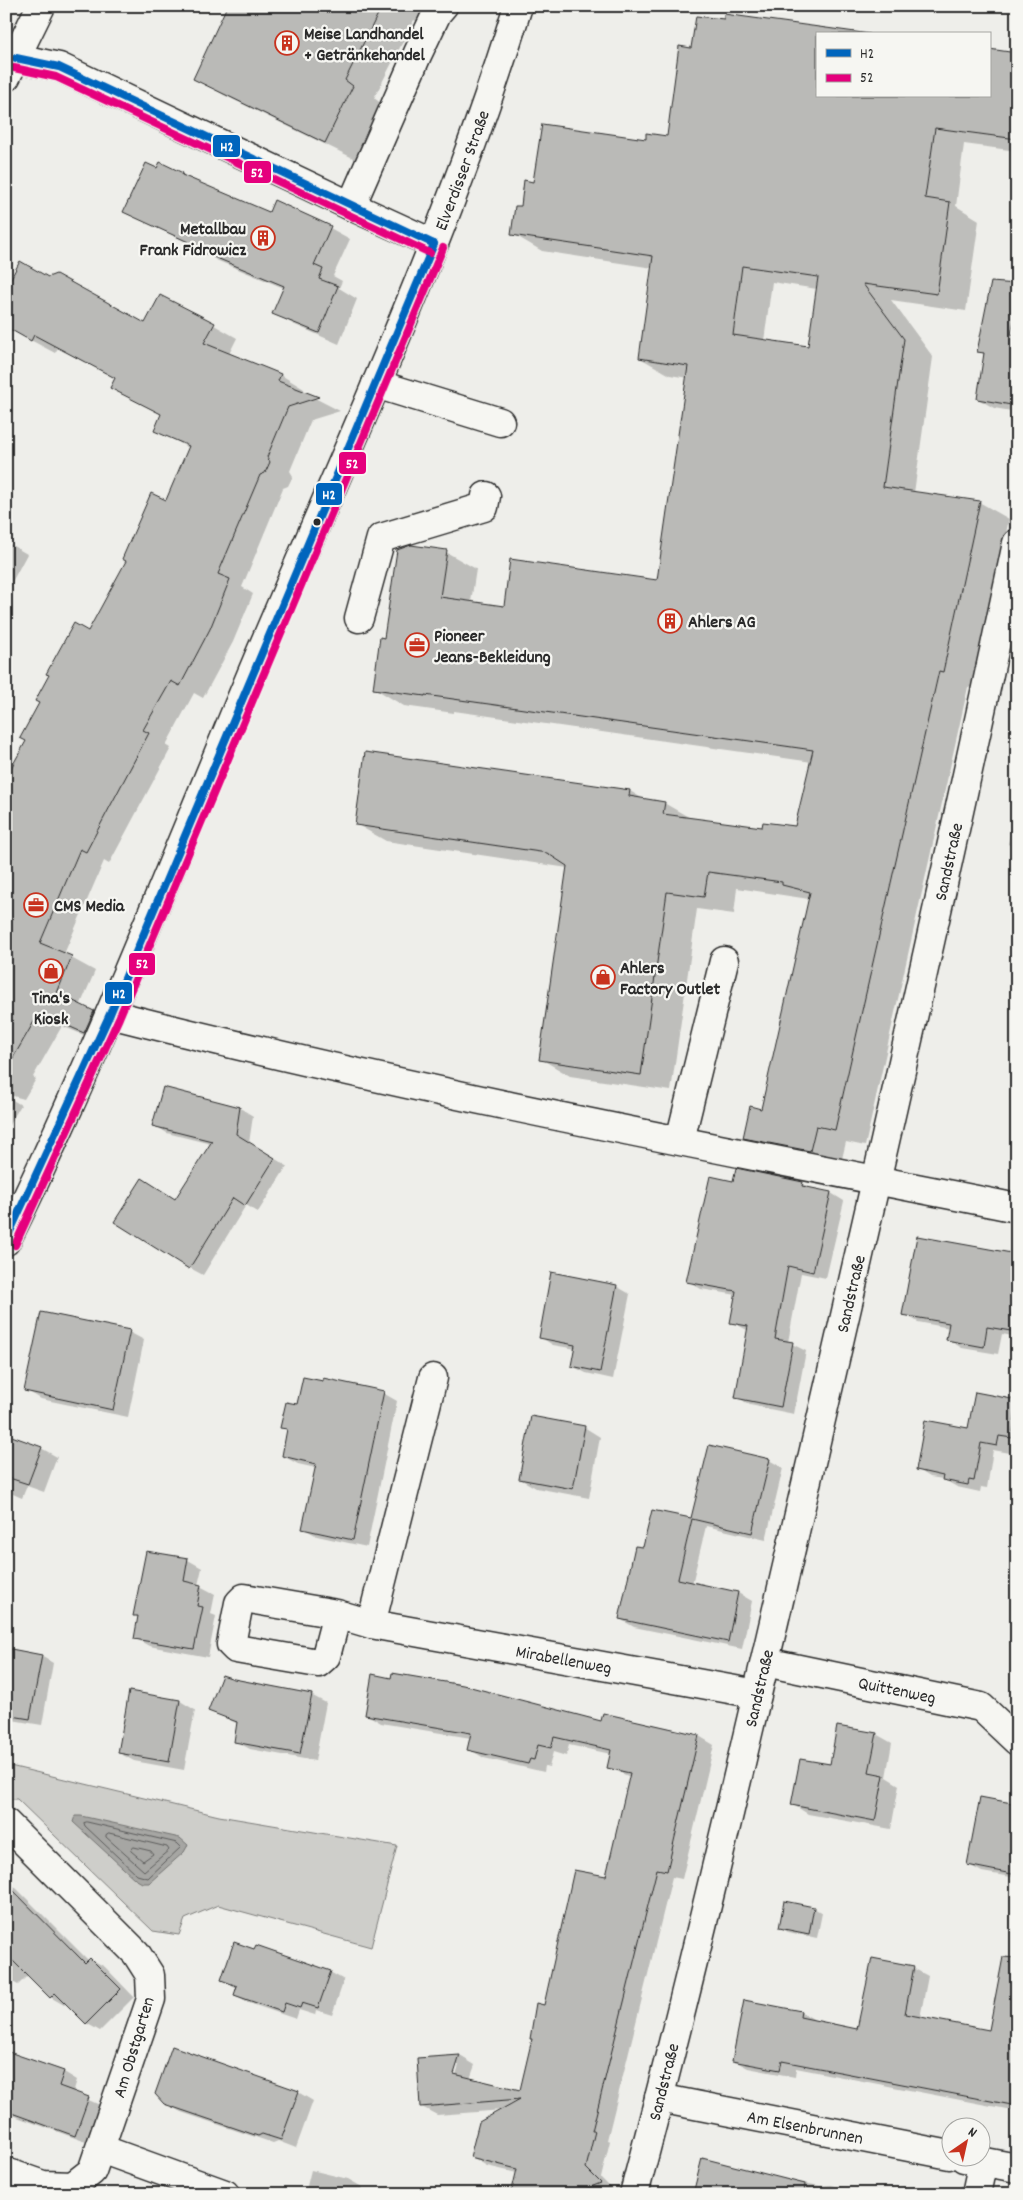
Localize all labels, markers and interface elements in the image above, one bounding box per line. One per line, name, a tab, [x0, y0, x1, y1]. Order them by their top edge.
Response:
place label: Meise Landhandel + Getränkehandel	[304, 23, 425, 69]
building icon: Meise Landhandel + Getränkehandel	[274, 30, 300, 56]
legend	[816, 32, 990, 98]
text: H2	[860, 44, 874, 66]
text: 52	[860, 68, 874, 90]
street label: Elverdisser Straße	[430, 107, 498, 235]
line badge: H2	[212, 134, 241, 158]
text: H2	[220, 138, 234, 158]
line badge: 52	[243, 160, 272, 184]
text: 52	[251, 164, 263, 184]
place label: Metallbau Frank Fidrowicz	[140, 218, 246, 264]
building icon: Metallbau Frank Fidrowicz	[250, 225, 276, 251]
line badge: 52	[338, 451, 367, 475]
text: 52	[346, 455, 358, 475]
line badge: H2	[315, 482, 343, 506]
text: H2	[322, 486, 336, 506]
unlabelled marker	[312, 517, 322, 527]
building icon: Ahlers AG	[657, 608, 683, 634]
place label: Ahlers AG	[688, 611, 756, 636]
place label: Pioneer Jeans-Bekleidung	[434, 625, 551, 671]
office icon: Pioneer Jeans-Bekleidung	[404, 632, 430, 658]
street label: Sandstraße	[930, 821, 971, 903]
office icon: CMS Media	[23, 892, 49, 918]
place label: CMS Media	[54, 895, 125, 920]
line badge: 52	[128, 952, 156, 976]
text: 52	[136, 955, 148, 975]
place label: Ahlers Factory Outlet	[620, 957, 720, 1003]
shop icon: Tina's Kiosk	[38, 958, 64, 984]
shop icon: Ahlers Factory Outlet	[590, 964, 616, 990]
line badge: H2	[104, 981, 133, 1005]
text: H2	[112, 985, 126, 1005]
place label: Tina's Kiosk	[32, 987, 71, 1033]
street label: Sandstraße	[832, 1253, 874, 1336]
street label: Mirabellenweg	[514, 1640, 613, 1682]
street label: Sandstraße	[740, 1647, 782, 1730]
street label: Quittenweg	[856, 1672, 938, 1712]
street label: Am Obstgarten	[108, 1994, 163, 2101]
street label: Sandstraße	[644, 2041, 687, 2124]
street label: Am Elsenbrunnen	[745, 2106, 865, 2153]
north arrow	[940, 2118, 990, 2168]
text: N	[964, 2123, 981, 2143]

